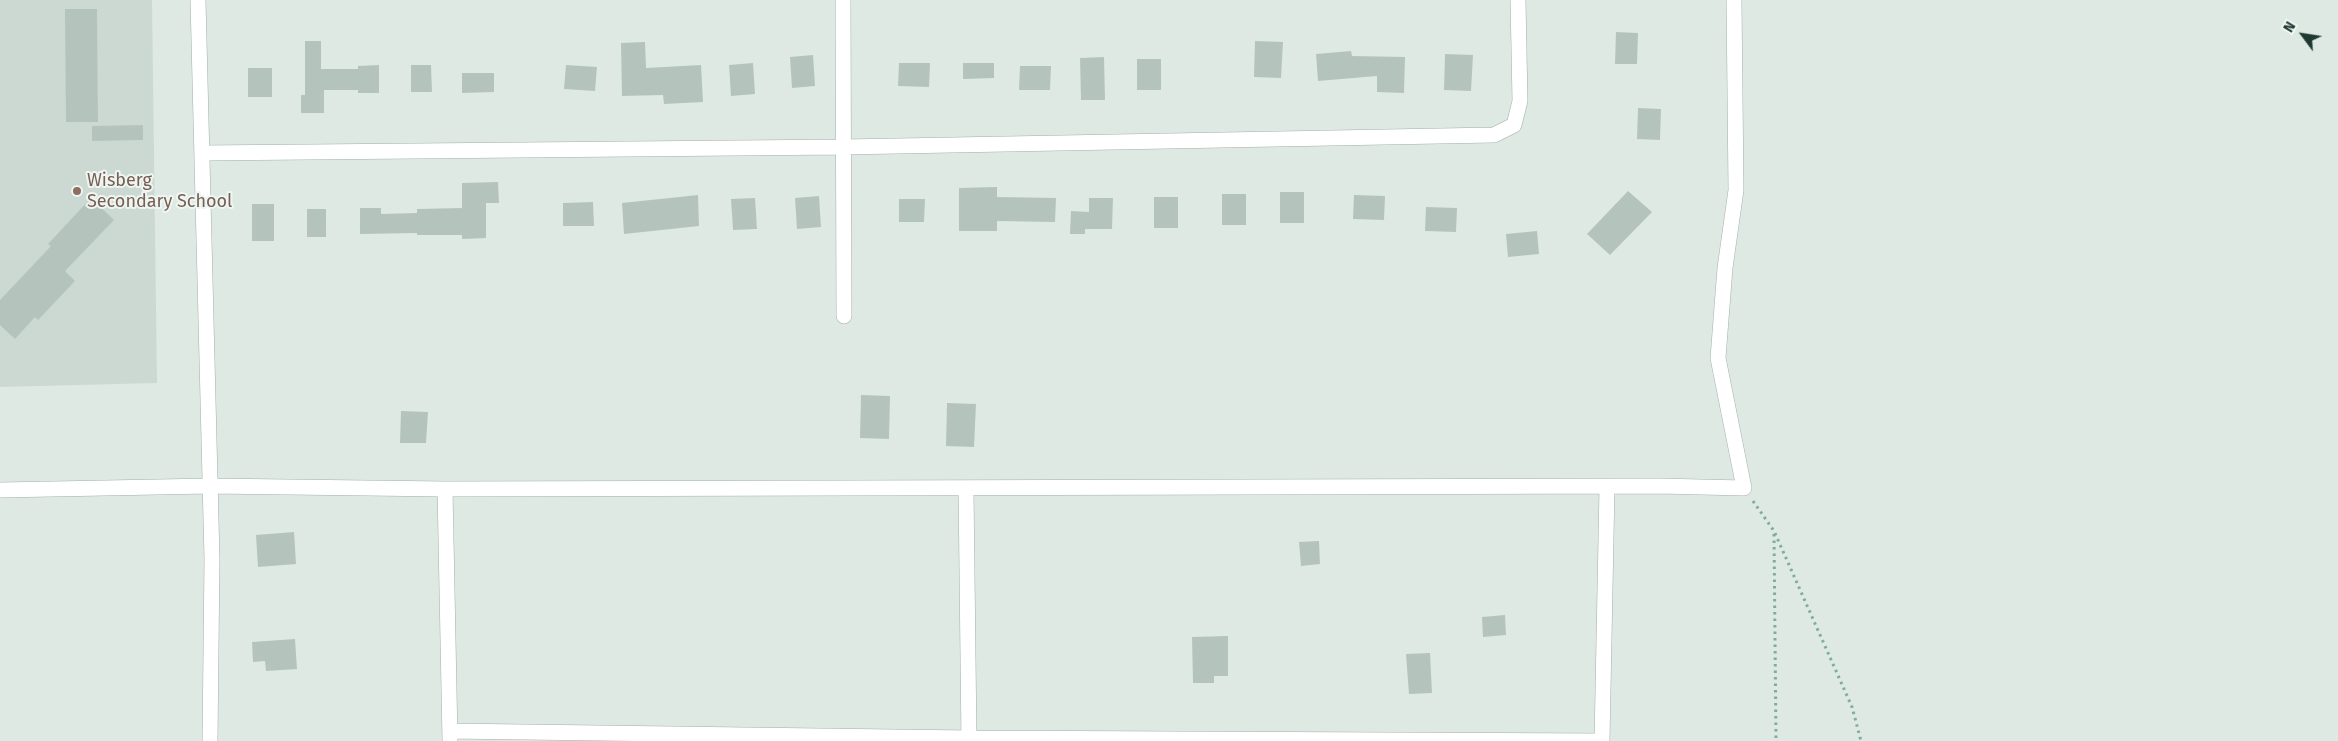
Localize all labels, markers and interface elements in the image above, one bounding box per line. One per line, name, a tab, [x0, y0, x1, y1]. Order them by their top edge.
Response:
north arrow	[2278, 10, 2328, 60]
text: N	[2280, 19, 2299, 35]
place label: Wisberg Secondary School	[87, 170, 232, 212]
marker: Wisberg Secondary School	[71, 185, 83, 197]

